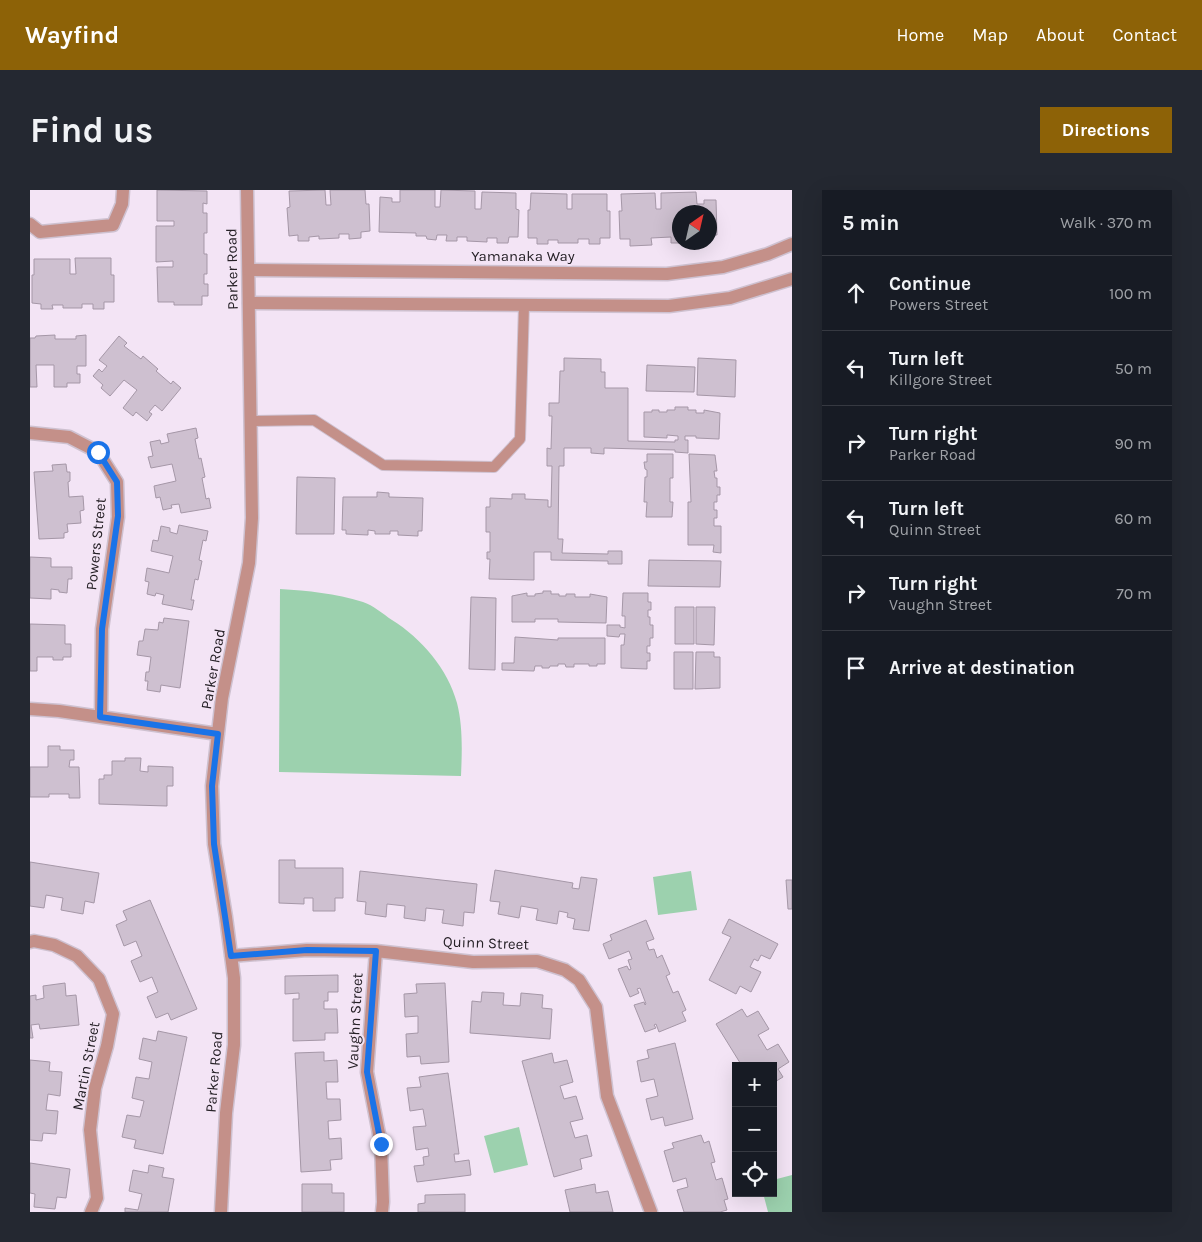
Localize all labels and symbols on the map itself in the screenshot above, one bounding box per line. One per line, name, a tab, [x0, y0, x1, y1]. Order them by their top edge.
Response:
north arrow	[672, 205, 717, 250]
street label: Parker Road	[222, 228, 242, 310]
street label: Yamanaka Way	[471, 247, 575, 265]
route start	[87, 441, 110, 464]
street label: Powers Street	[82, 496, 110, 591]
street label: Parker Road	[197, 627, 229, 711]
street label: Quinn Street	[443, 933, 530, 954]
street label: Vaughn Street	[343, 972, 367, 1070]
street label: Martin Street	[69, 1020, 104, 1112]
street label: Parker Road	[201, 1031, 227, 1113]
route end	[370, 1133, 393, 1156]

